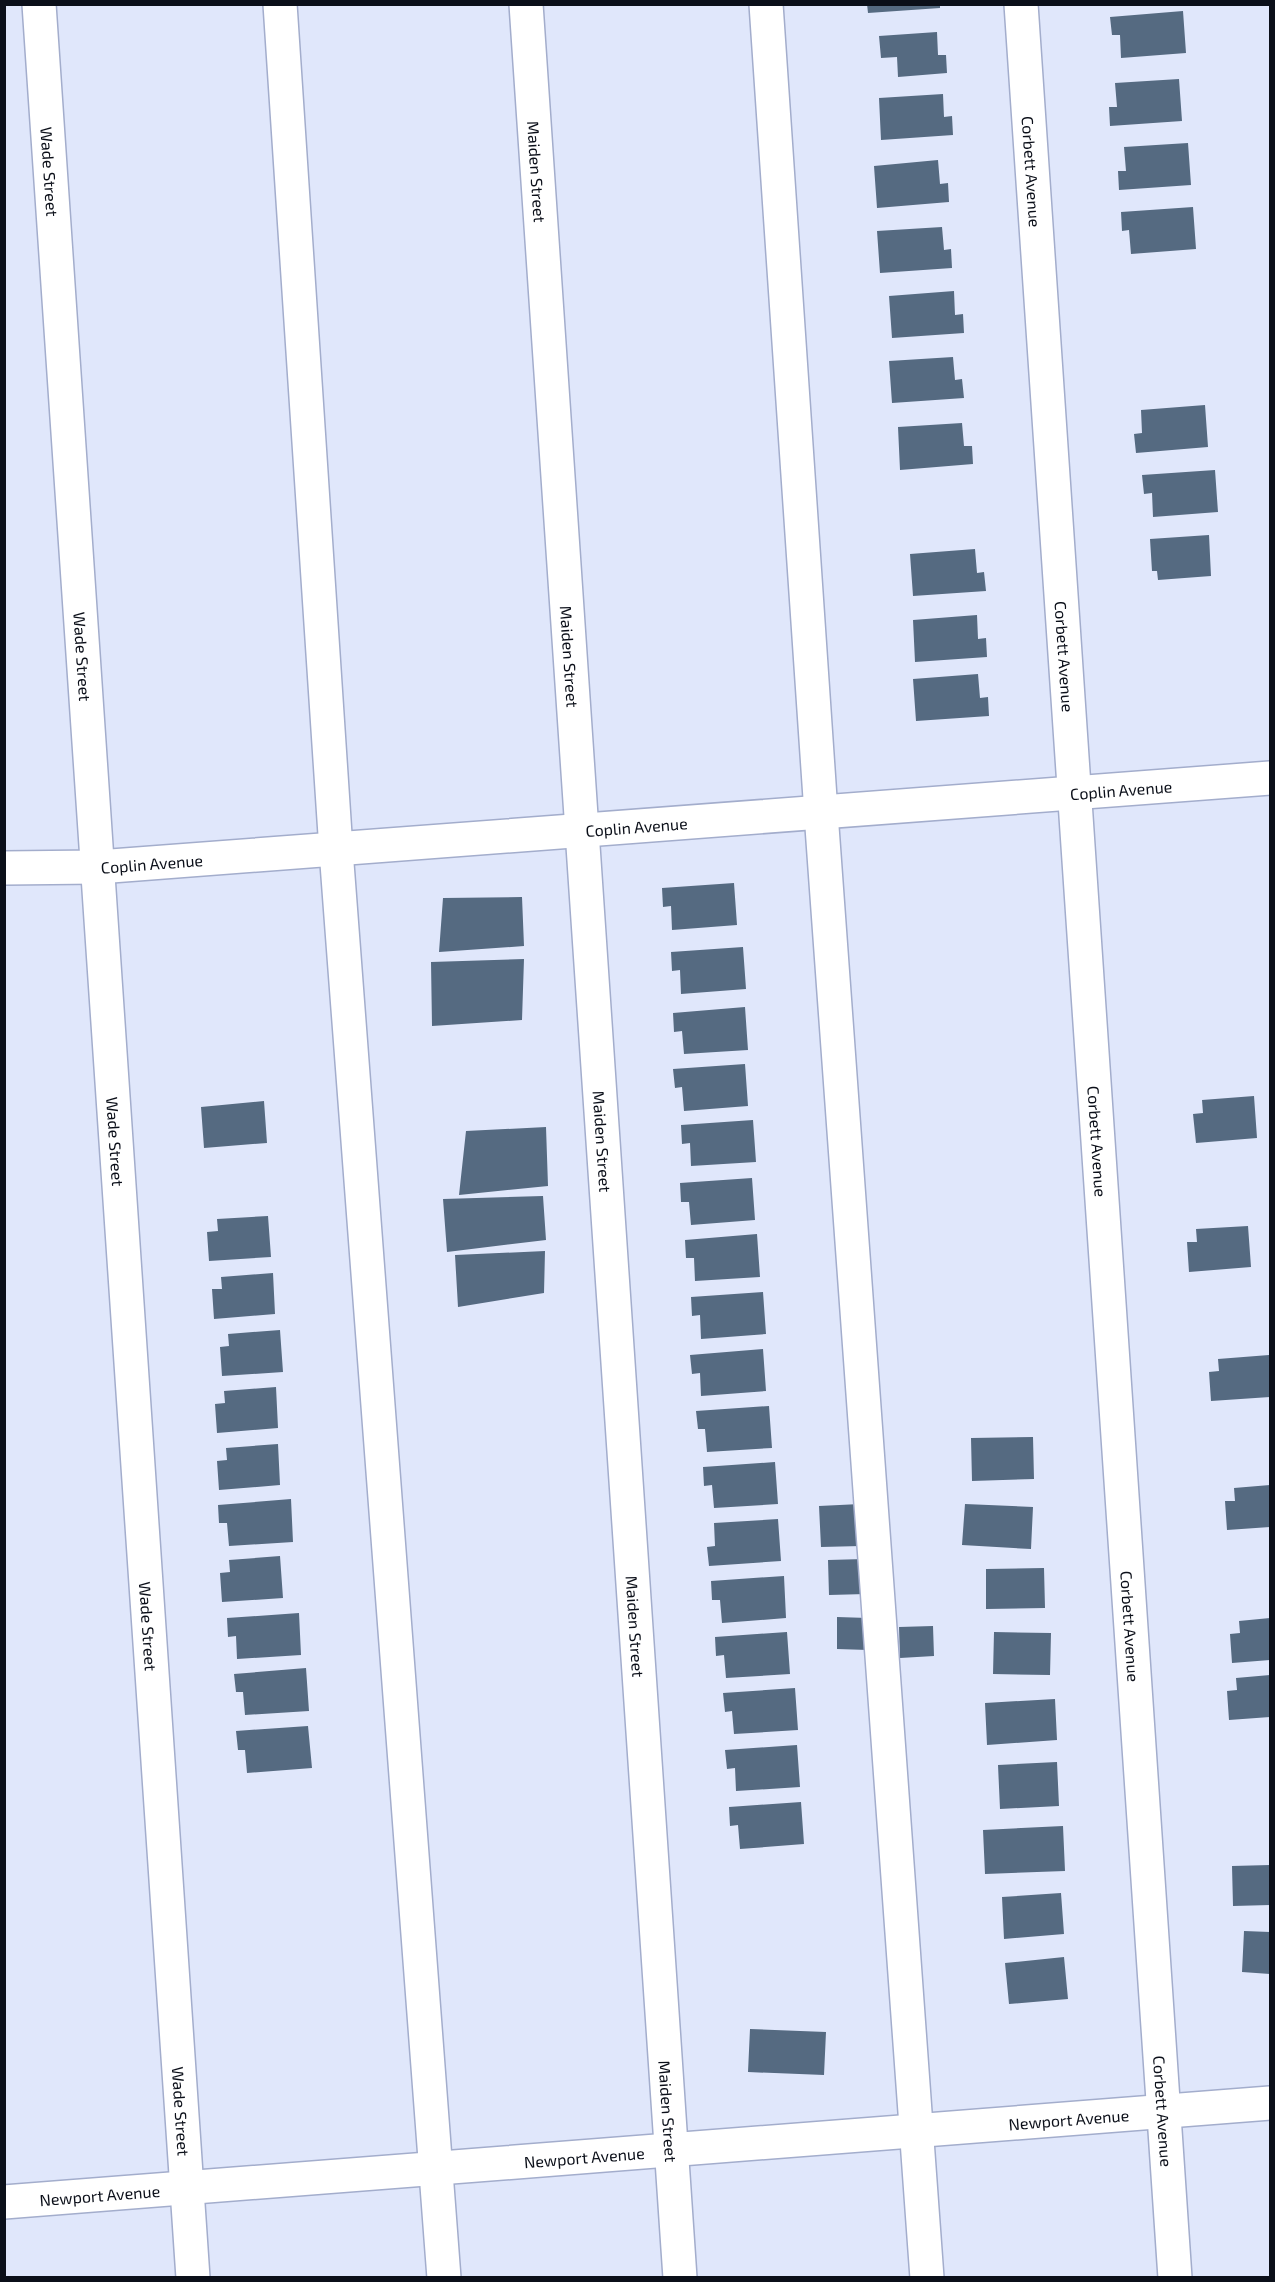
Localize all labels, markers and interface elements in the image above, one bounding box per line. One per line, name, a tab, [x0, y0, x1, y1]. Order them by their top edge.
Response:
street label: Corbett Avenue	[1019, 115, 1046, 228]
street label: Maiden Street	[524, 120, 550, 223]
street label: Wade Street	[38, 126, 63, 217]
street label: Corbett Avenue	[1052, 600, 1078, 713]
street label: Maiden Street	[557, 605, 583, 708]
street label: Wade Street	[71, 611, 96, 702]
street label: Coplin Avenue	[1069, 776, 1173, 803]
street label: Coplin Avenue	[585, 813, 688, 839]
street label: Coplin Avenue	[100, 850, 204, 876]
street label: Corbett Avenue	[1085, 1085, 1111, 1198]
street label: Maiden Street	[590, 1090, 616, 1193]
street label: Wade Street	[104, 1096, 129, 1187]
street label: Corbett Avenue	[1118, 1570, 1144, 1683]
street label: Maiden Street	[623, 1575, 649, 1678]
street label: Wade Street	[136, 1581, 161, 1672]
street label: Corbett Avenue	[1150, 2055, 1177, 2167]
street label: Maiden Street	[656, 2060, 682, 2163]
street label: Wade Street	[169, 2066, 194, 2157]
street label: Newport Avenue	[1008, 2105, 1130, 2133]
street label: Newport Avenue	[523, 2142, 645, 2171]
street label: Newport Avenue	[39, 2180, 161, 2209]

